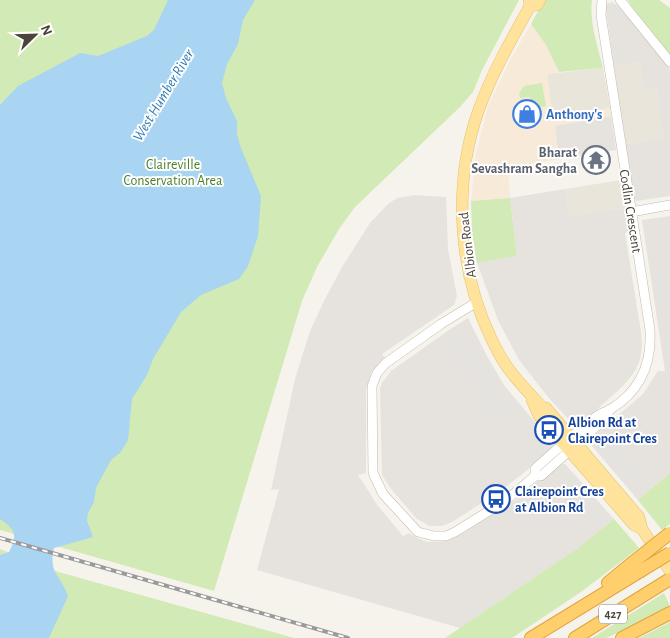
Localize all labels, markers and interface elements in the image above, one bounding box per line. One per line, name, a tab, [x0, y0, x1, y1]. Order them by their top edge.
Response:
north arrow	[10, 10, 60, 60]
text: N	[38, 23, 54, 38]
water label: West Humber River	[130, 46, 197, 144]
shop icon: Anthony's	[512, 99, 542, 129]
place label: Anthony's	[546, 108, 602, 122]
temple icon: Bharat Sevashram Sangha	[581, 145, 611, 175]
place label: Bharat Sevashram Sangha	[471, 146, 577, 176]
park label: Claireville Conservation Area	[124, 158, 223, 188]
street label: Codlin Crescent	[617, 168, 644, 254]
street label: Albion Road	[457, 211, 479, 279]
bus stop icon: Albion Rd at Clairepoint Cres	[534, 415, 564, 445]
place label: Albion Rd at Clairepoint Cres	[568, 416, 657, 446]
bus stop icon: Clairepoint Cres at Albion Rd	[481, 484, 511, 514]
place label: Clairepoint Cres at Albion Rd	[515, 485, 604, 515]
road number: 427	[599, 604, 627, 624]

